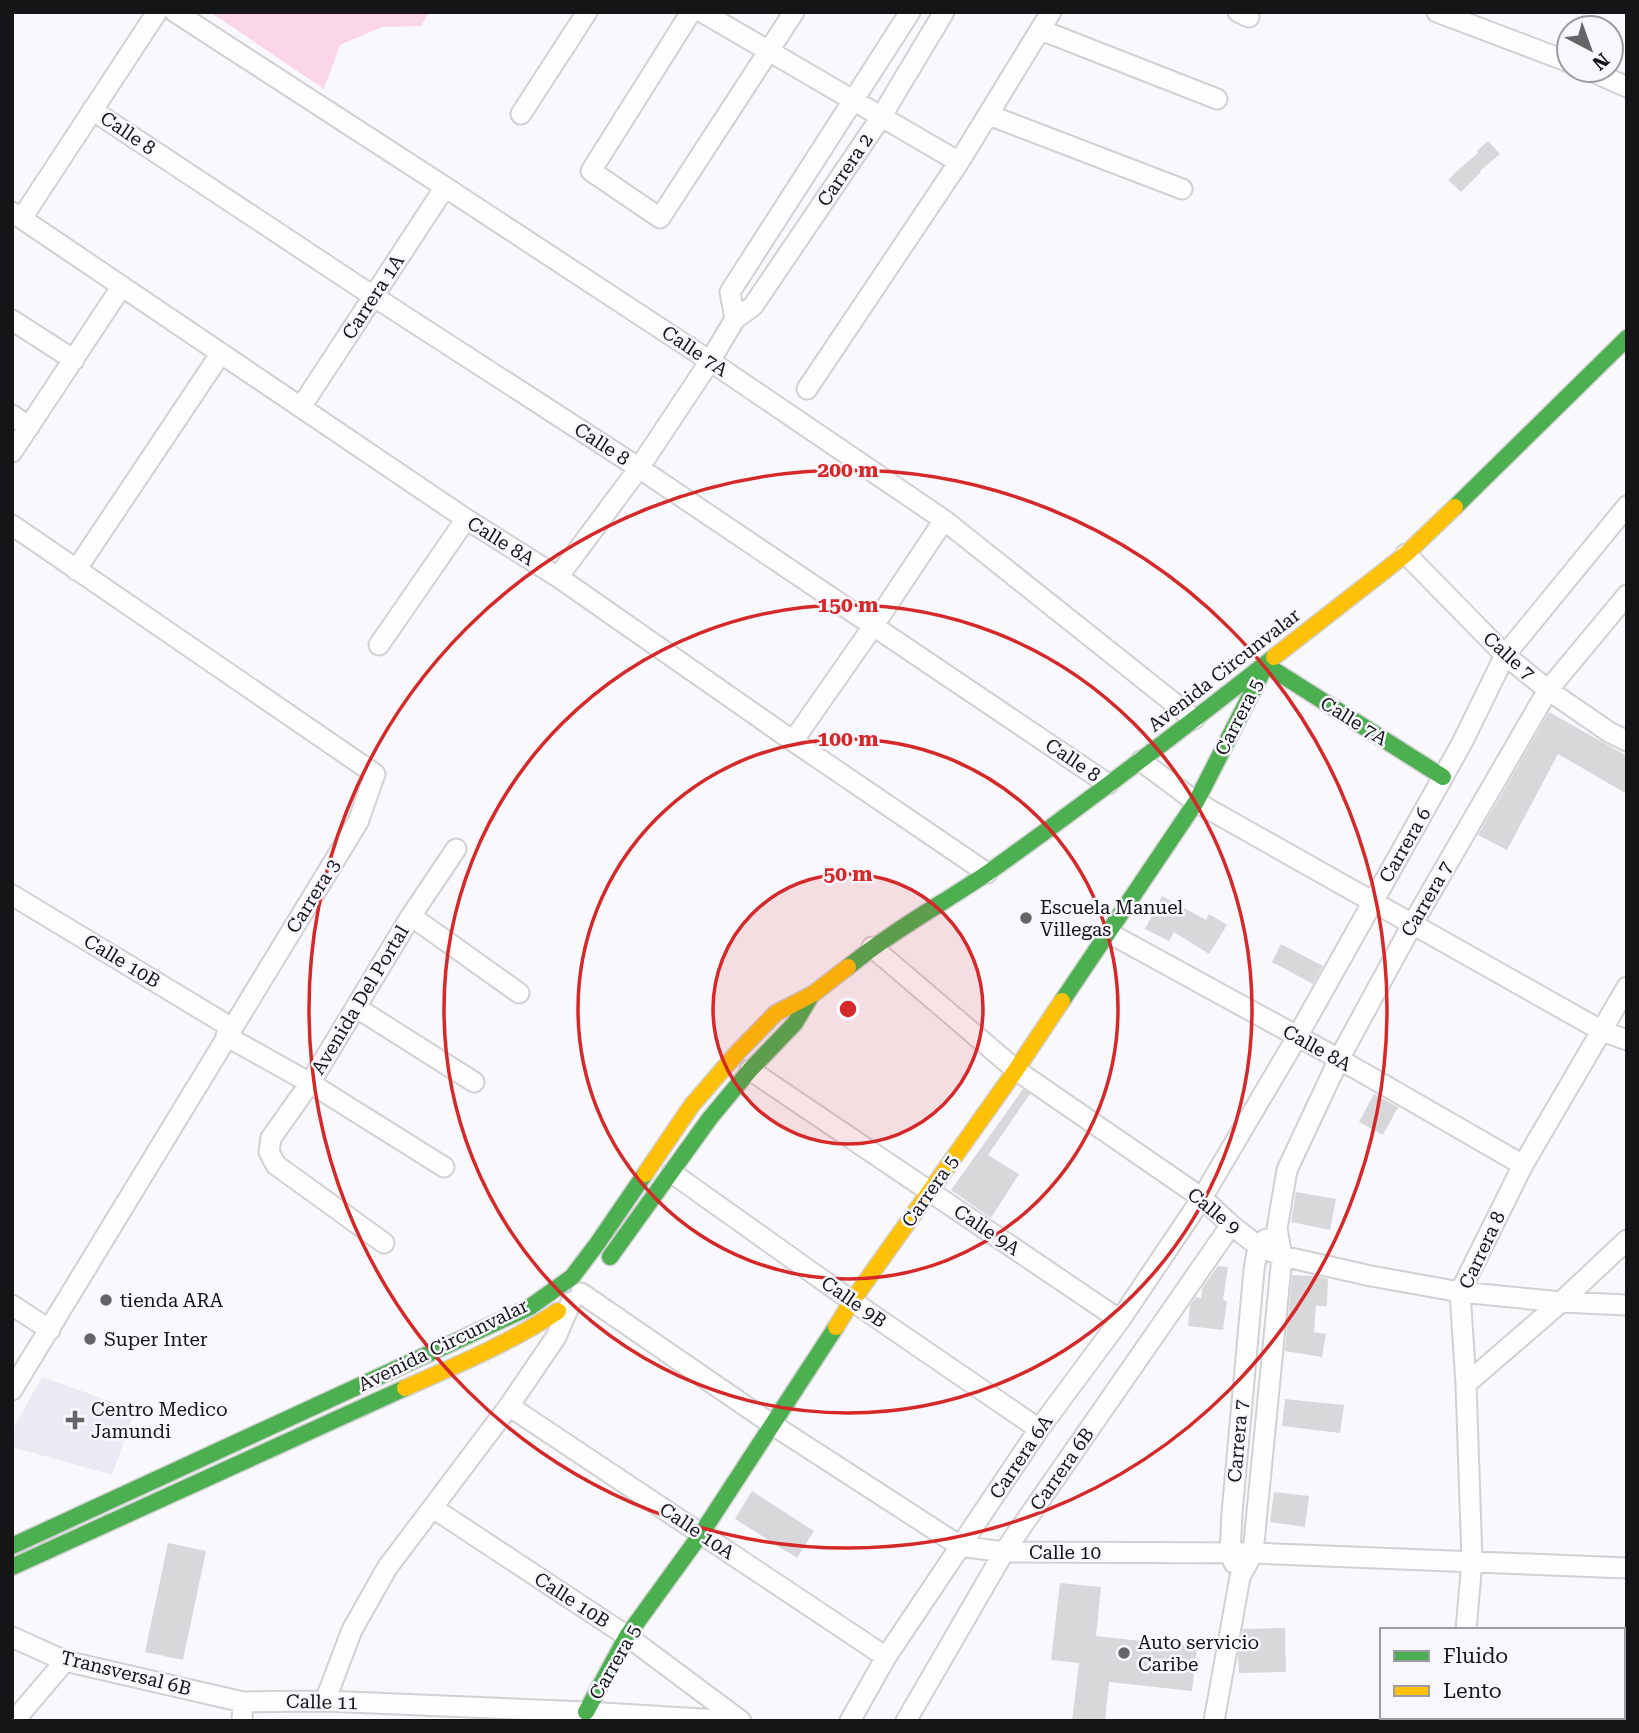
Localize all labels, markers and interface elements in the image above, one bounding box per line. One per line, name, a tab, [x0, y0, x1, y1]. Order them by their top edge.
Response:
north arrow	[1555, 14, 1625, 84]
text: N	[1587, 48, 1614, 75]
street label: Calle 8	[96, 106, 160, 160]
street label: Carrera 2	[812, 129, 878, 211]
street label: Carrera 1A	[337, 250, 409, 344]
street label: Calle 7A	[658, 321, 733, 382]
street label: Calle 8	[570, 418, 634, 470]
text: 200 m	[818, 458, 878, 482]
street label: Calle 8A	[463, 511, 539, 571]
text: 150 m	[818, 593, 878, 617]
street label: Avenida Circunvalar	[1144, 603, 1305, 736]
street label: Calle 7	[1478, 627, 1540, 685]
street label: Carrera 5	[1210, 675, 1268, 759]
street label: Calle 7A	[1316, 691, 1392, 751]
text: 100 m	[818, 727, 878, 751]
street label: Calle 8	[1041, 733, 1105, 787]
street label: Carrera 6	[1374, 803, 1436, 887]
street label: Carrera 3	[281, 855, 345, 937]
street label: Carrera 7	[1396, 857, 1458, 941]
text: 50 m	[823, 862, 873, 886]
place label: Escuela Manuel Villegas	[1040, 896, 1183, 941]
marker: Escuela Manuel Villegas	[1018, 910, 1034, 926]
street label: Avenida Del Portal	[306, 921, 414, 1079]
street label: Calle 10B	[80, 929, 164, 993]
centre of rings	[836, 997, 860, 1021]
street label: Calle 8A	[1279, 1020, 1356, 1077]
street label: Carrera 5	[897, 1150, 963, 1232]
street label: Calle 9	[1183, 1183, 1245, 1239]
street label: Calle 9A	[950, 1200, 1025, 1261]
street label: Carrera 8	[1454, 1207, 1510, 1293]
street label: Calle 9B	[817, 1271, 891, 1333]
place label: tienda ARA	[120, 1289, 224, 1312]
marker: tienda ARA	[98, 1292, 114, 1308]
street label: Avenida Circunvalar	[354, 1294, 532, 1396]
place label: Super Inter	[104, 1328, 208, 1351]
marker: Super Inter	[82, 1331, 98, 1347]
place label: Centro Medico Jamundi	[91, 1398, 228, 1443]
street label: Carrera 7	[1223, 1398, 1253, 1483]
marker: Centro Medico Jamundi	[65, 1410, 85, 1430]
street label: Carrera 6A	[985, 1410, 1058, 1503]
street label: Carrera 6B	[1025, 1423, 1099, 1515]
street label: Calle 10A	[655, 1498, 739, 1565]
street label: Calle 10	[1029, 1541, 1101, 1564]
street label: Calle 10B	[530, 1567, 614, 1633]
street label: Carrera 5	[584, 1620, 646, 1704]
legend	[1380, 1628, 1625, 1719]
place label: Auto servicio Caribe	[1138, 1631, 1259, 1676]
text: Fluido	[1443, 1644, 1508, 1668]
marker: Auto servicio Caribe	[1116, 1645, 1132, 1661]
street label: Transversal 6B	[58, 1646, 194, 1700]
text: Lento	[1443, 1679, 1502, 1703]
street label: Calle 11	[286, 1690, 358, 1714]

